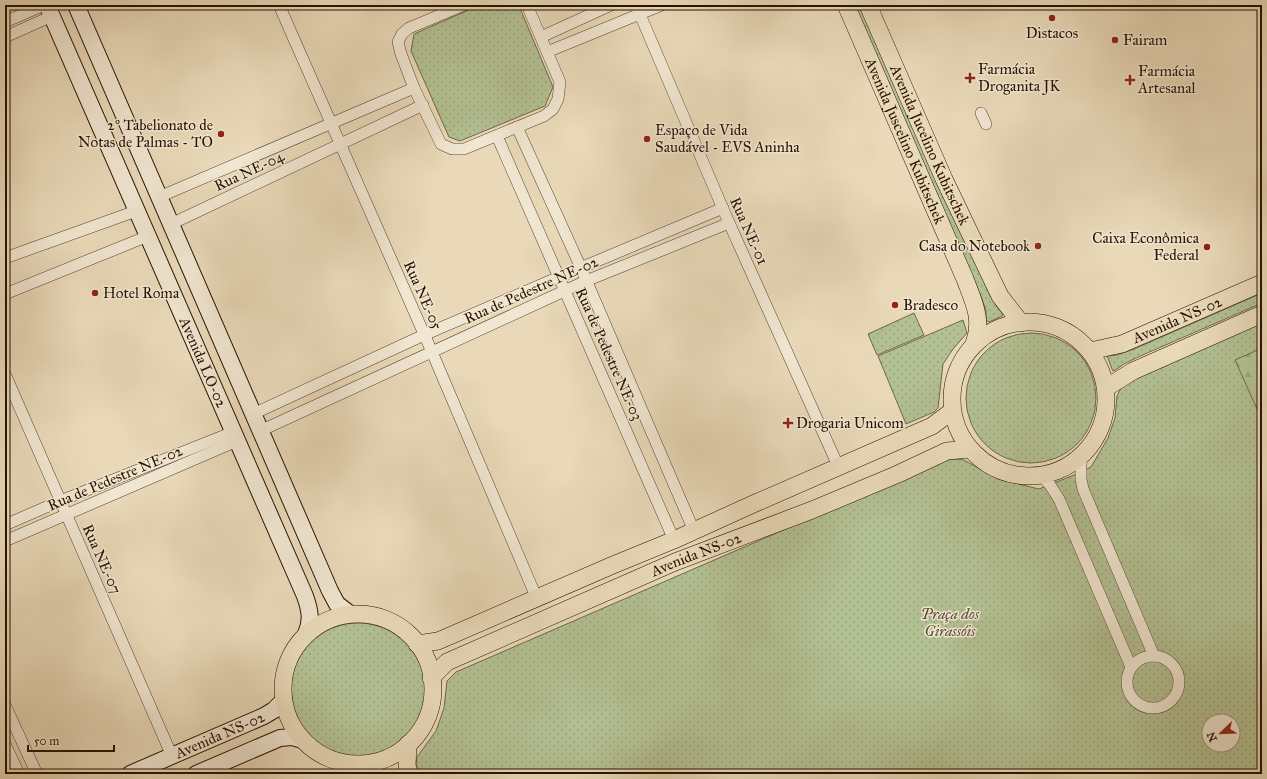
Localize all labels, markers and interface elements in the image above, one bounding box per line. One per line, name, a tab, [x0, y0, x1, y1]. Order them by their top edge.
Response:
marker: Distacos	[1047, 13, 1057, 23]
place label: Distacos	[1026, 24, 1078, 42]
place label: Fairam	[1123, 31, 1168, 49]
marker: Fairam	[1110, 35, 1120, 45]
street label: Avenida Juscelino Kubitschek	[861, 54, 949, 227]
place label: Farmácia Droganita JK	[978, 60, 1060, 96]
street label: Avenida Jucelino Kubitschek	[886, 61, 974, 228]
place label: Farmácia Artesanal	[1137, 62, 1197, 97]
marker: Farmácia Droganita JK	[965, 73, 975, 83]
marker: Farmácia Artesanal	[1125, 75, 1135, 85]
place label: 2º Tabelionato de Notas de Palmas - TO	[78, 116, 213, 151]
place label: Espaço de Vida Saudável - EVS Aninha	[655, 121, 800, 156]
marker: 2º Tabelionato de Notas de Palmas - TO	[216, 129, 226, 139]
marker: Espaço de Vida Saudável - EVS Aninha	[642, 134, 652, 144]
street label: Rua NE-04	[211, 147, 287, 195]
street label: Rua NE-01	[726, 194, 772, 268]
place label: Caixa Econômica Federal	[1092, 229, 1200, 264]
place label: Casa do Notebook	[919, 237, 1030, 255]
marker: Casa do Notebook	[1033, 241, 1043, 251]
marker: Caixa Econômica Federal	[1202, 242, 1212, 252]
street label: Rua de Pedestre NE-02	[461, 252, 601, 328]
street label: Rua NE-05	[400, 258, 446, 332]
place label: Hotel Roma	[103, 284, 180, 302]
street label: Rua de Pedestre NE-03	[572, 285, 646, 423]
marker: Hotel Roma	[90, 288, 100, 298]
street label: Avenida NS-02	[1129, 292, 1225, 348]
place label: Bradesco	[903, 296, 958, 314]
marker: Bradesco	[890, 300, 900, 310]
street label: Avenida LO-02	[175, 313, 231, 411]
place label: Drogaria Unicom	[796, 414, 904, 432]
marker: Drogaria Unicom	[783, 418, 793, 428]
street label: Rua de Pedestre NE-02	[45, 441, 186, 515]
street label: Rua NE-07	[79, 521, 125, 597]
street label: Avenida NS-02	[647, 528, 744, 581]
park label: Praça dos Girassóis	[921, 605, 980, 640]
street label: Avenida NS-02	[172, 708, 268, 763]
north arrow	[1201, 713, 1241, 753]
scale bar	[28, 727, 114, 753]
text: N	[1204, 729, 1220, 744]
text: 50 m	[34, 734, 59, 748]

